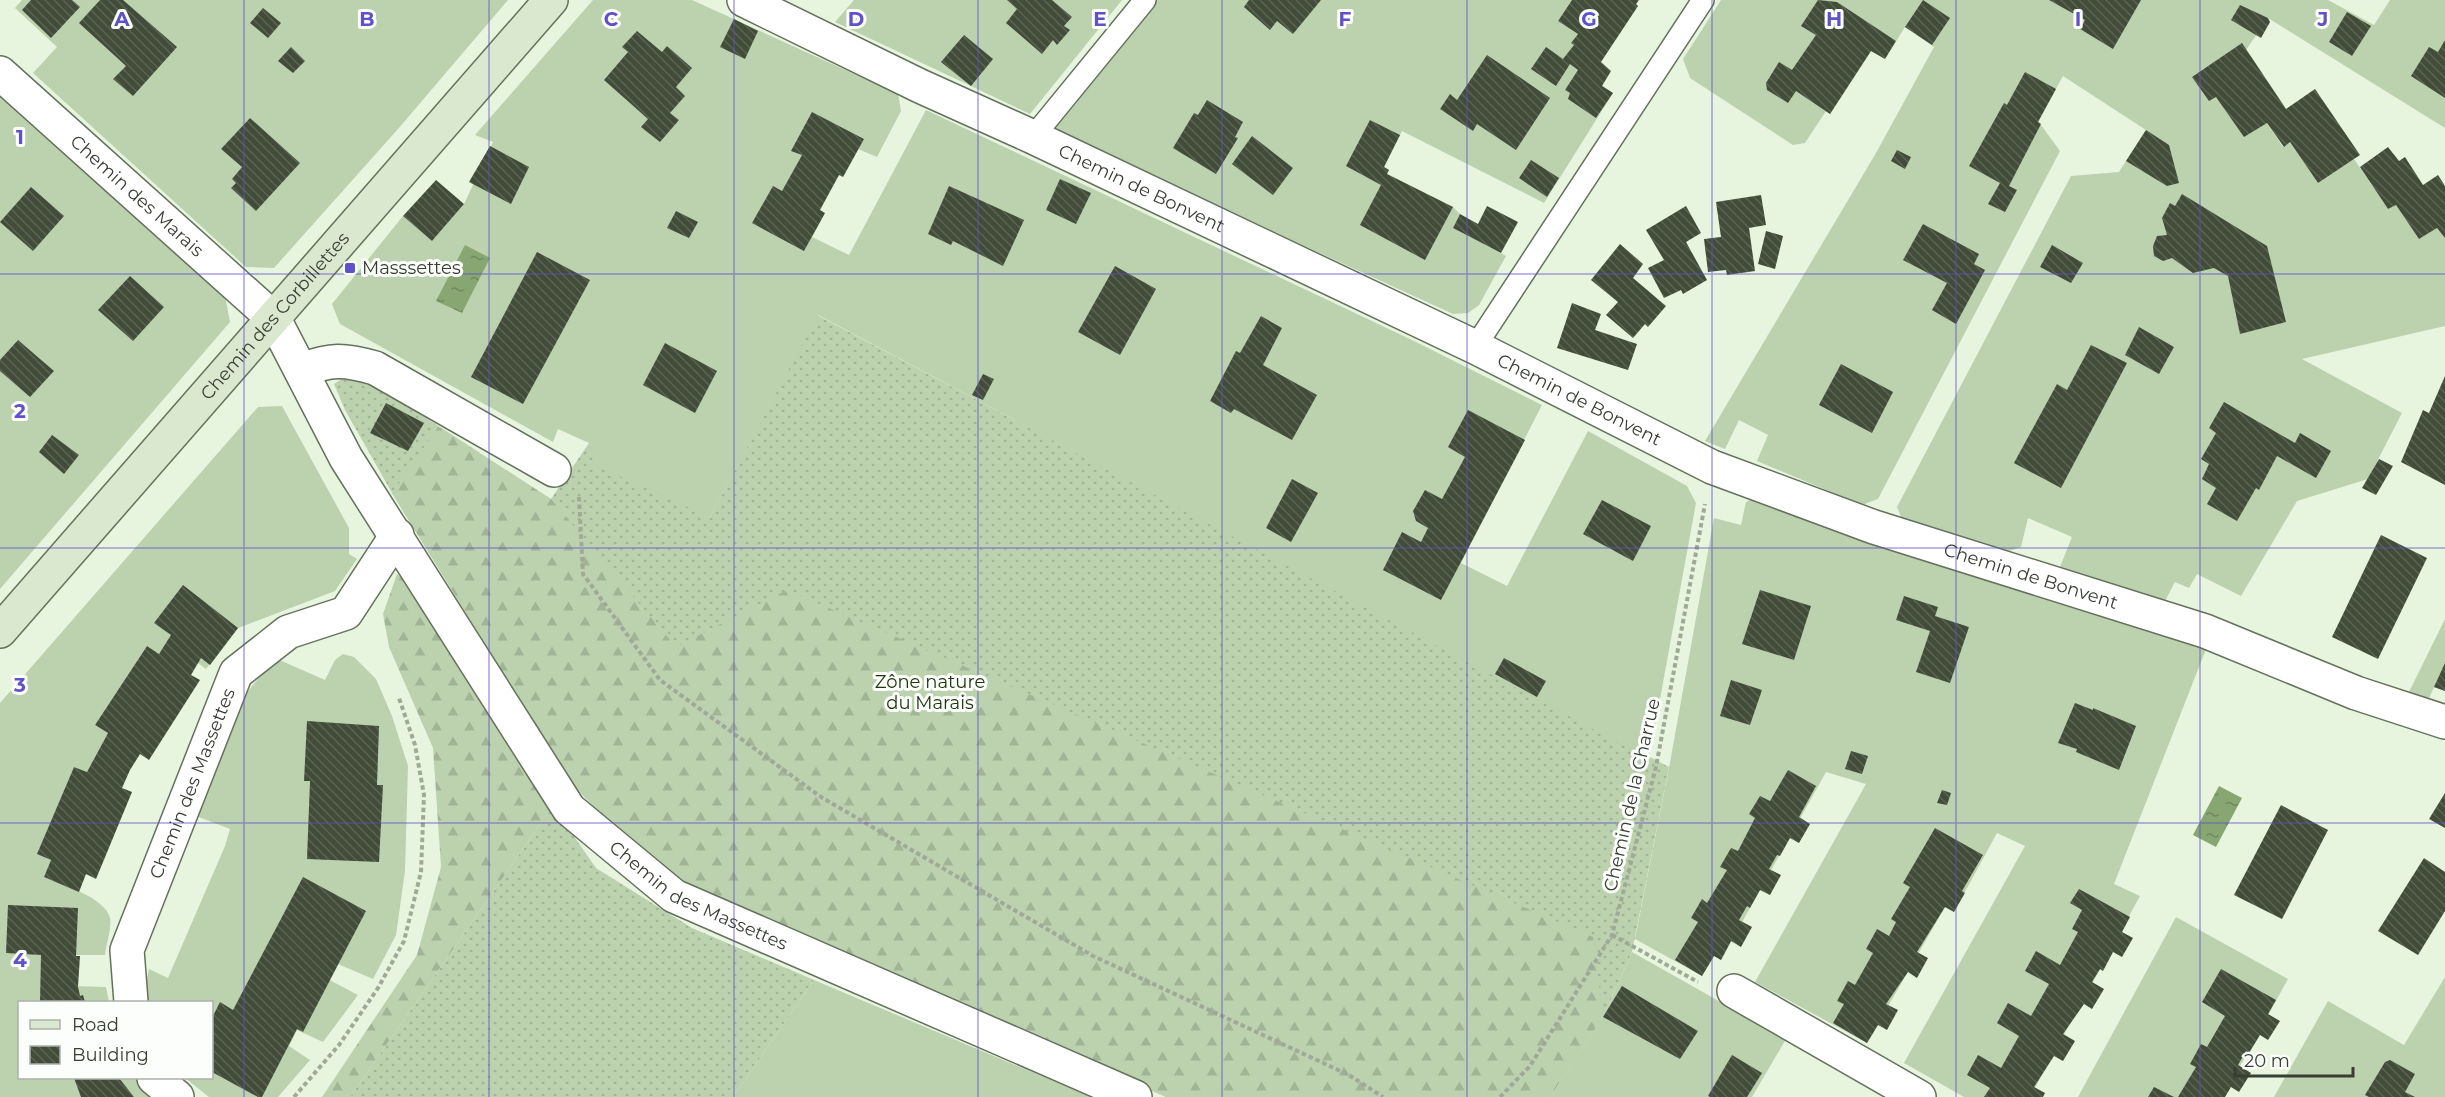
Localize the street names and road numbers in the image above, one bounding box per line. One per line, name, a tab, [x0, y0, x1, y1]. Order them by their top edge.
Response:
street label: Chemin des Marais	[66, 130, 208, 262]
street label: Chemin de Bonvent	[1055, 140, 1228, 237]
street label: Chemin des Corbillettes	[196, 228, 354, 404]
street label: Chemin de Bonvent	[1493, 349, 1665, 450]
street label: Chemin de Bonvent	[1941, 539, 2121, 614]
street label: Chemin des Massettes	[145, 685, 240, 882]
street label: Chemin de la Charrue	[1599, 696, 1665, 894]
street label: Chemin des Massettes	[605, 836, 791, 955]

